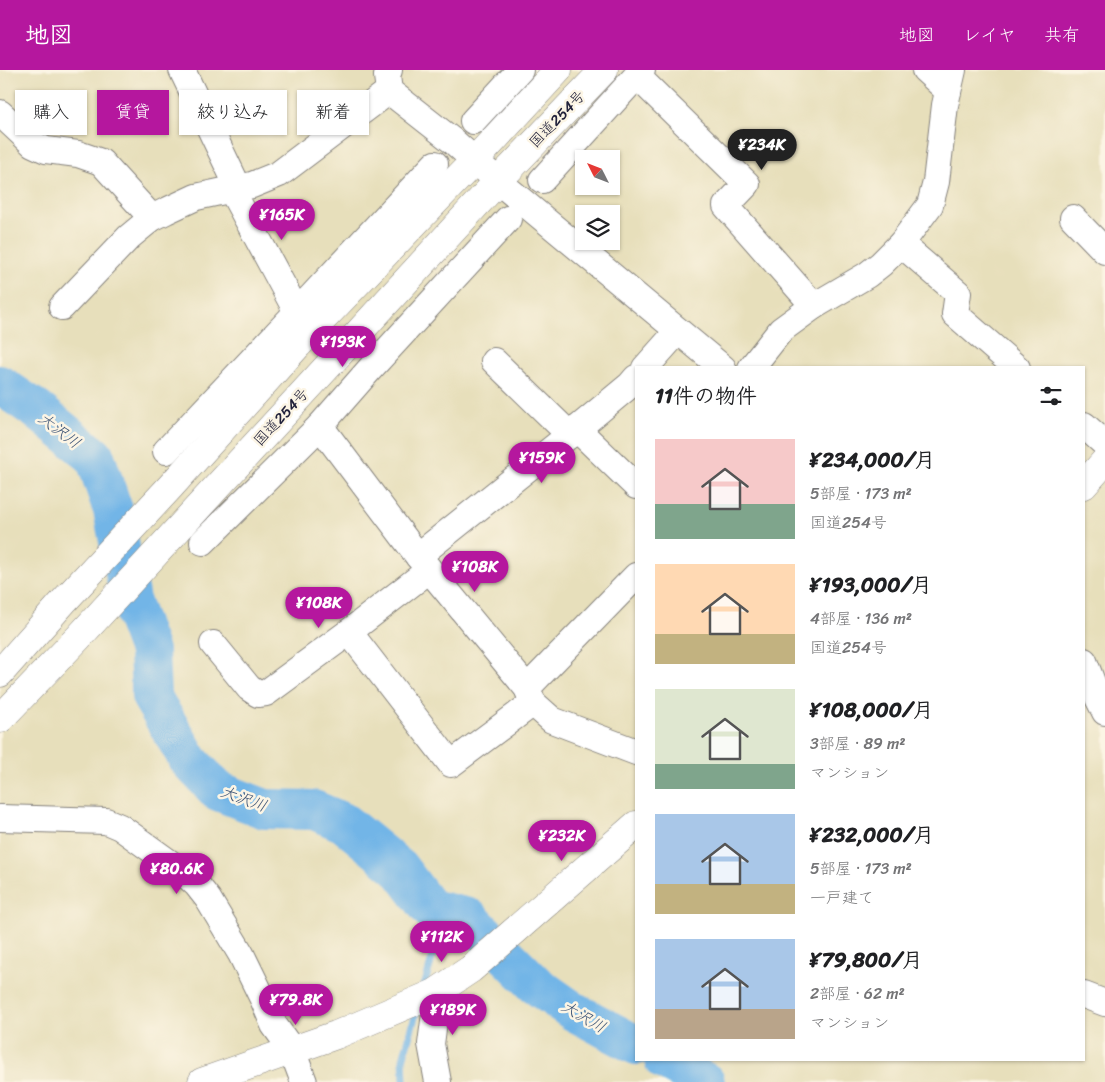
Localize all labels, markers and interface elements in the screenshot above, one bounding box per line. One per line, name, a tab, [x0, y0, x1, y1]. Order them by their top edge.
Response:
text: 地図	[25, 14, 73, 56]
text: 地図	[899, 19, 935, 51]
text: レイヤ	[963, 19, 1016, 51]
text: 共有	[1044, 19, 1080, 51]
street label: 国道254号	[523, 84, 591, 154]
chip: 購入	[15, 90, 87, 135]
chip: 賃貸	[97, 90, 169, 135]
chip: 絞り込み	[179, 90, 287, 135]
chip: 新着	[297, 90, 369, 135]
pin: ¥234K	[727, 128, 797, 171]
text: ¥234K	[739, 130, 785, 159]
north arrow	[575, 150, 620, 195]
map controls	[575, 150, 620, 250]
pin: ¥165K	[247, 198, 317, 241]
text: ¥165K	[260, 200, 304, 229]
button: layers	[575, 205, 620, 250]
pin: ¥193K	[308, 326, 378, 368]
text: ¥193K	[321, 327, 365, 356]
text: 11件の物件	[655, 377, 757, 415]
street label: 国道254号	[247, 382, 315, 452]
icon: filters	[1037, 382, 1065, 410]
water label: 大沢川	[32, 404, 88, 456]
text: ¥234,000/月	[810, 441, 935, 479]
pin: ¥159K	[507, 442, 577, 484]
text: ¥159K	[519, 443, 565, 472]
icon: home	[695, 459, 755, 519]
text: 5部屋 · 173 m²	[810, 479, 912, 508]
text: 国道254号	[810, 508, 887, 537]
pin: ¥108K	[440, 550, 510, 593]
text: ¥108K	[452, 552, 498, 581]
text: ¥193,000/月	[810, 566, 932, 604]
icon: home	[695, 584, 755, 644]
pin: ¥108K	[284, 586, 354, 629]
text: ¥108K	[296, 588, 342, 617]
text: 4部屋 · 136 m²	[810, 604, 912, 633]
text: 国道254号	[810, 633, 887, 662]
text: ¥108,000/月	[810, 691, 933, 729]
icon: home	[695, 709, 755, 769]
text: 3部屋 · 89 m²	[810, 729, 906, 758]
text: マンション	[810, 758, 889, 787]
water label: 大沢川	[216, 777, 271, 820]
text: ¥232,000/月	[810, 816, 934, 854]
pin: ¥232K	[527, 820, 597, 862]
text: ¥232K	[539, 821, 585, 850]
icon: home	[695, 834, 755, 894]
pin: ¥80.6K	[136, 852, 218, 895]
text: ¥80.6K	[151, 854, 203, 883]
text: 5部屋 · 173 m²	[810, 854, 912, 883]
text: 一戸建て	[810, 883, 874, 912]
pin: ¥112K	[407, 920, 477, 963]
text: ¥112K	[421, 922, 463, 951]
text: ¥79,800/月	[810, 941, 923, 979]
icon: home	[695, 959, 755, 1019]
text: 2部屋 · 62 m²	[810, 979, 905, 1008]
pin: ¥79.8K	[255, 984, 337, 1026]
text: ¥79.8K	[270, 985, 322, 1014]
water label: 大沢川	[556, 992, 612, 1041]
pin: ¥189K	[418, 994, 488, 1036]
text: ¥189K	[431, 995, 475, 1024]
text: マンション	[810, 1008, 889, 1037]

